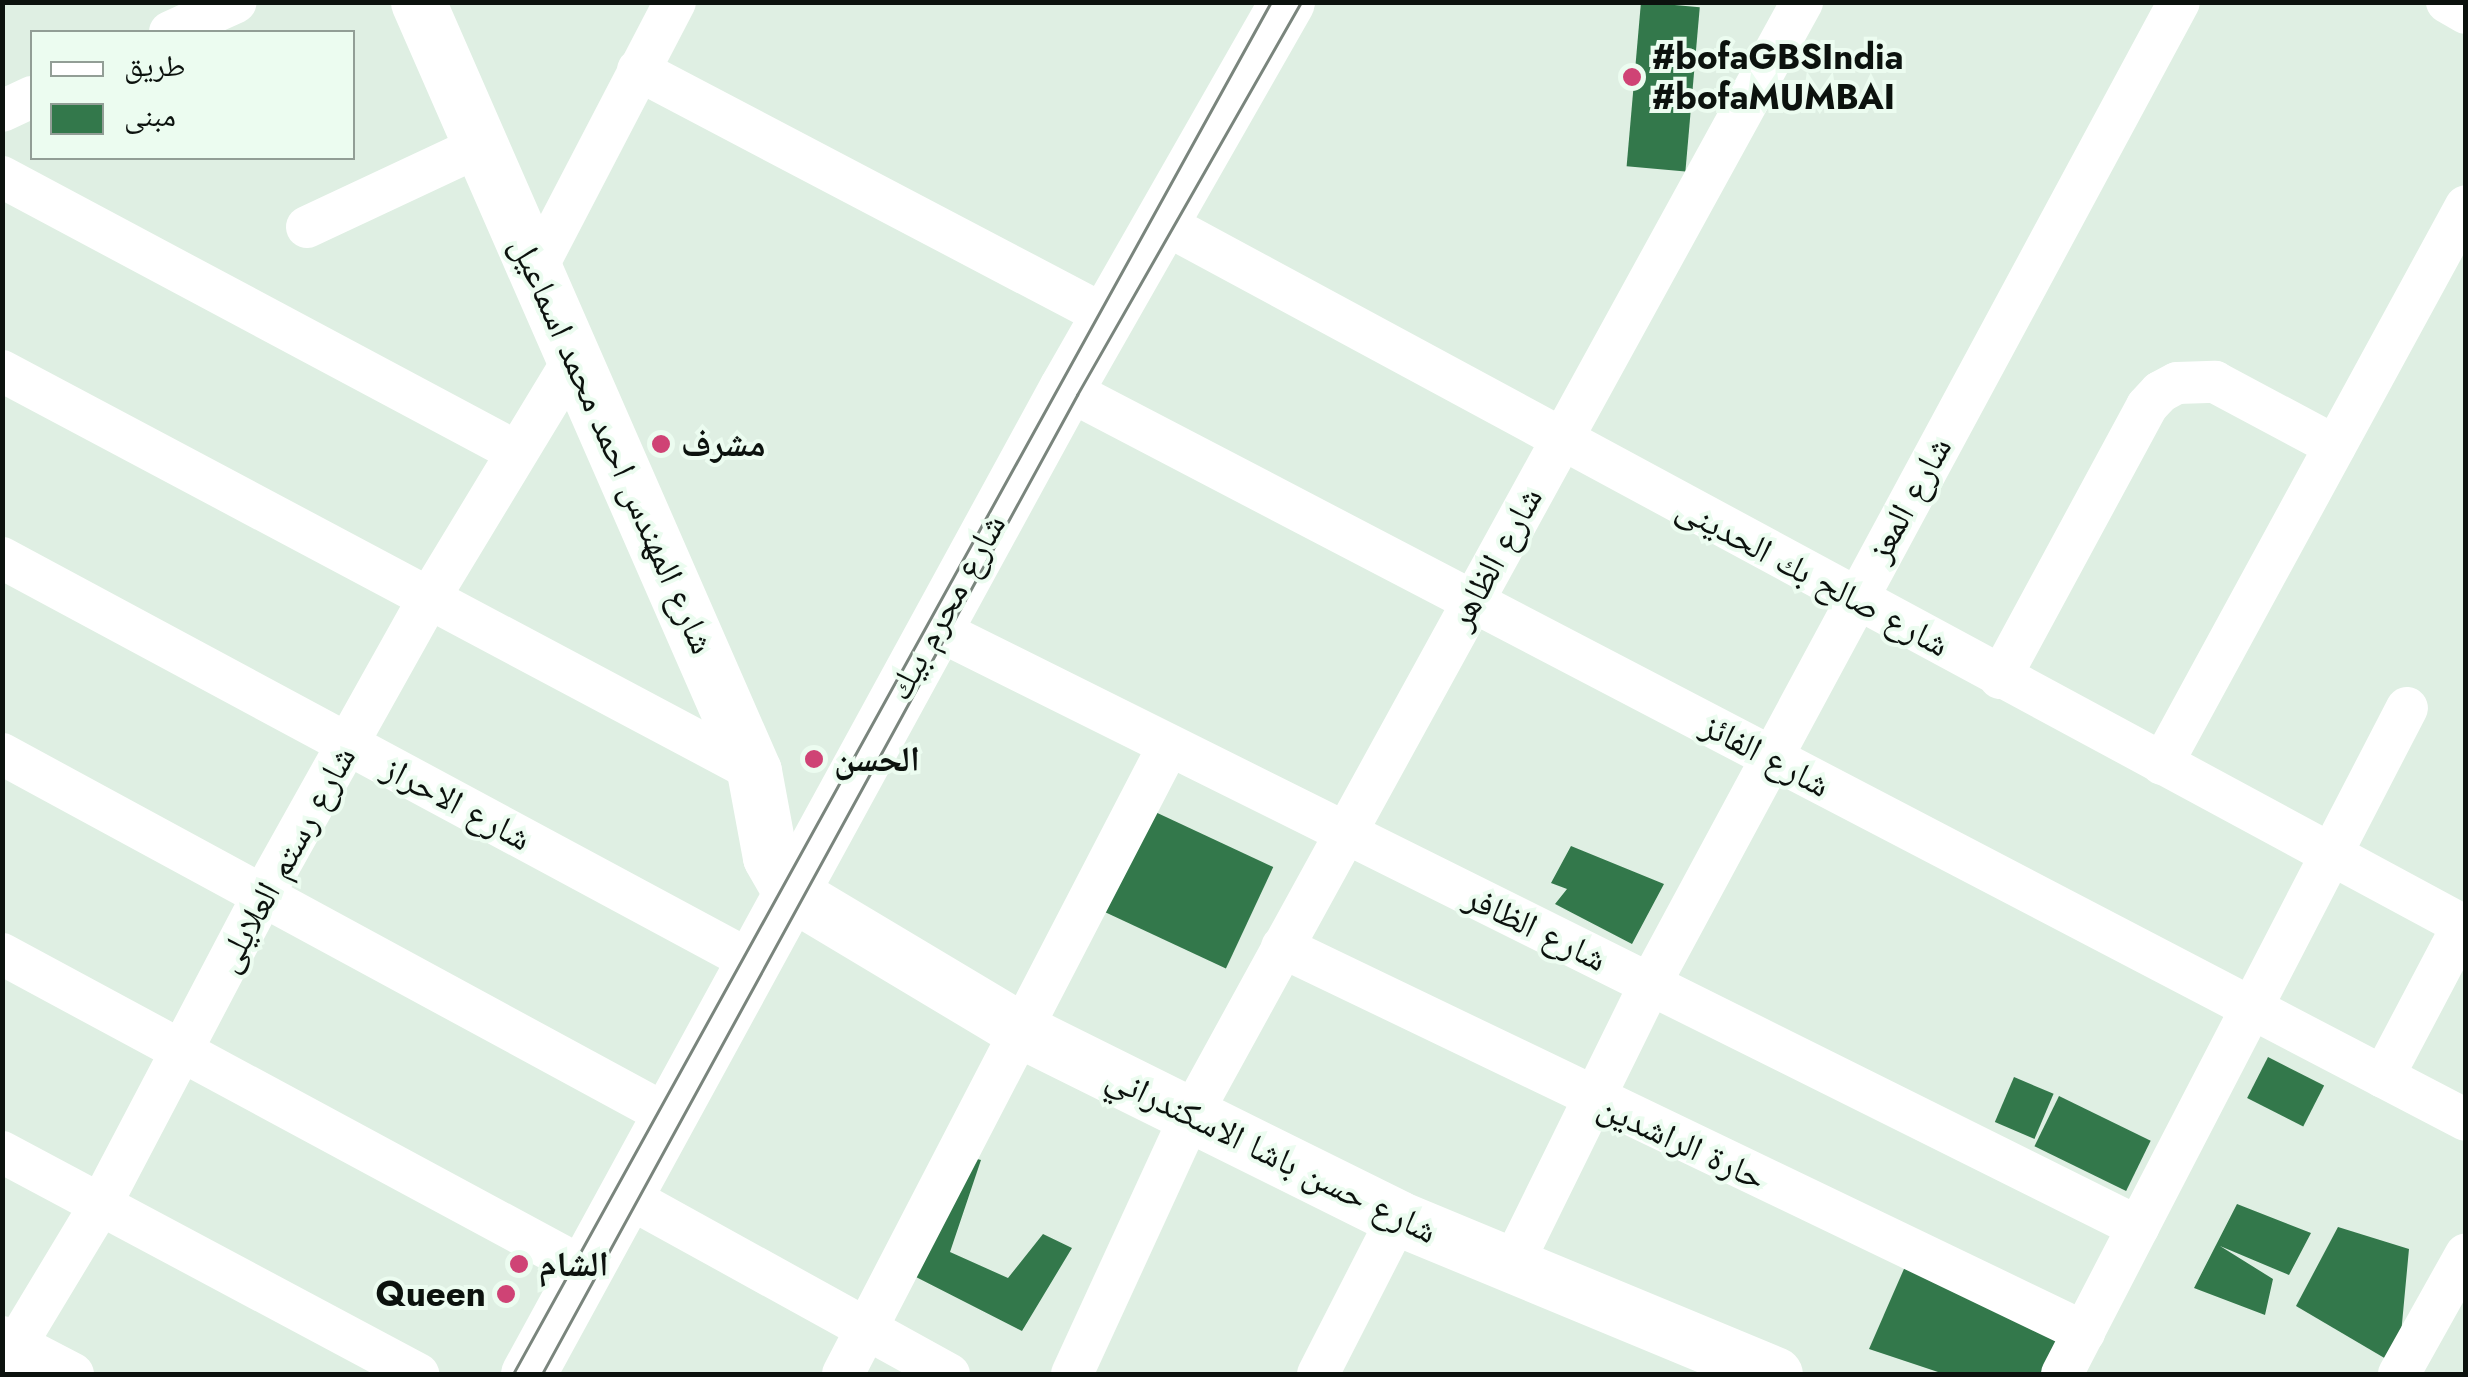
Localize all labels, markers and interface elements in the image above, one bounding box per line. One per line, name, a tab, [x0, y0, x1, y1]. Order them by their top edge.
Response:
legend	[30, 30, 355, 160]
place label: #bofaGBSIndia #bofaMUMBAI	[1652, 36, 1904, 118]
text: طريق	[124, 44, 185, 87]
marker: #bofaGBSIndia #bofaMUMBAI	[1621, 66, 1643, 88]
text: مبنى	[124, 94, 176, 137]
street label: شارع المهندس احمد محمد اسماعيل	[502, 230, 724, 660]
place label: مشرف	[681, 423, 765, 465]
street label: شارع المعز	[1858, 429, 1960, 569]
marker: مشرف	[650, 433, 672, 455]
street label: شارع الظاهر	[1439, 480, 1551, 636]
street label: شارع صالح بك الحدينى	[1670, 486, 1956, 666]
street label: شارع محرم بيك	[878, 507, 1014, 707]
street label: شارع الفائز	[1695, 704, 1837, 806]
place label: الحسن	[834, 738, 920, 780]
street label: شارع رستم العلايلى	[206, 739, 364, 979]
street label: شارع الاحراز	[376, 746, 538, 860]
marker: الحسن	[803, 748, 825, 770]
street label: شارع الظافر	[1458, 876, 1614, 980]
street label: شارع حسن باشا الاسكندراني	[1100, 1056, 1444, 1252]
street label: حارة الراشدين	[1592, 1085, 1772, 1199]
place label: الشام	[539, 1243, 609, 1285]
marker: الشام	[508, 1253, 530, 1275]
place label: Queen	[375, 1273, 486, 1315]
marker: Queen	[495, 1283, 517, 1305]

